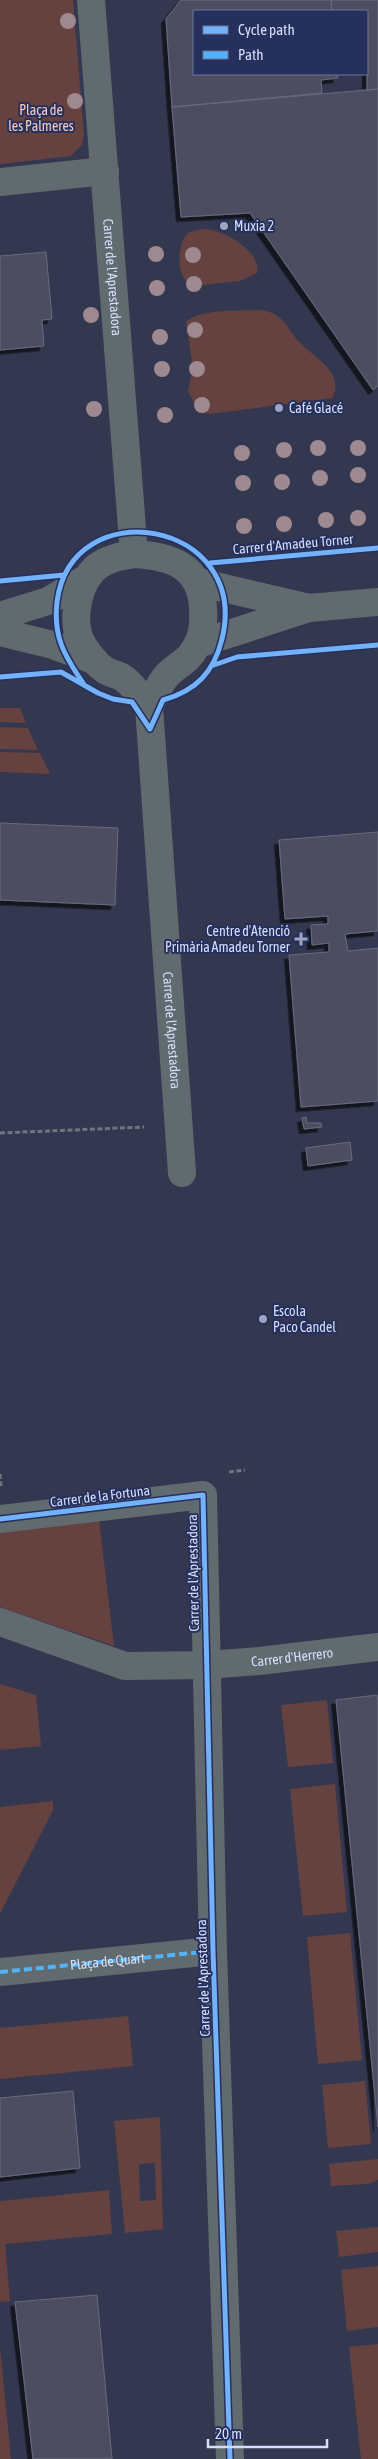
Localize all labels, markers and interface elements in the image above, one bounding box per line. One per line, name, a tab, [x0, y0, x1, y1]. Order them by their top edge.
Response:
legend	[193, 10, 368, 75]
text: Cycle path	[238, 21, 295, 38]
text: Path	[238, 46, 264, 63]
park label: Plaça de les Palmeres	[8, 102, 74, 134]
street label: Carrer de l'Aprestadora	[100, 218, 125, 336]
place label: Muxia 2	[234, 218, 274, 234]
marker: Muxia 2	[218, 220, 230, 232]
place label: Café Glacé	[289, 400, 343, 416]
marker: Café Glacé	[273, 402, 285, 414]
street label: Carrer d'Amadeu Torner	[232, 531, 355, 557]
place label: Centre d'Atenció Primària Amadeu Torner	[165, 923, 291, 955]
marker: Centre d'Atenció Primària Amadeu Torner	[294, 932, 308, 946]
street label: Carrer de l'Aprestadora	[160, 971, 184, 1089]
place label: Escola Paco Candel	[273, 1303, 336, 1335]
marker: Escola Paco Candel	[257, 1313, 269, 1325]
street label: Carrer de la Fortuna	[49, 1482, 151, 1510]
street label: Carrer de l'Aprestadora	[184, 1514, 202, 1632]
street label: Carrer d'Herrero	[251, 1644, 334, 1670]
street label: Carrer de l'Aprestadora	[193, 1919, 213, 2037]
street label: Plaça de Quart	[69, 1950, 146, 1973]
scale bar	[208, 2416, 327, 2448]
text: 20 m	[215, 2425, 242, 2442]

